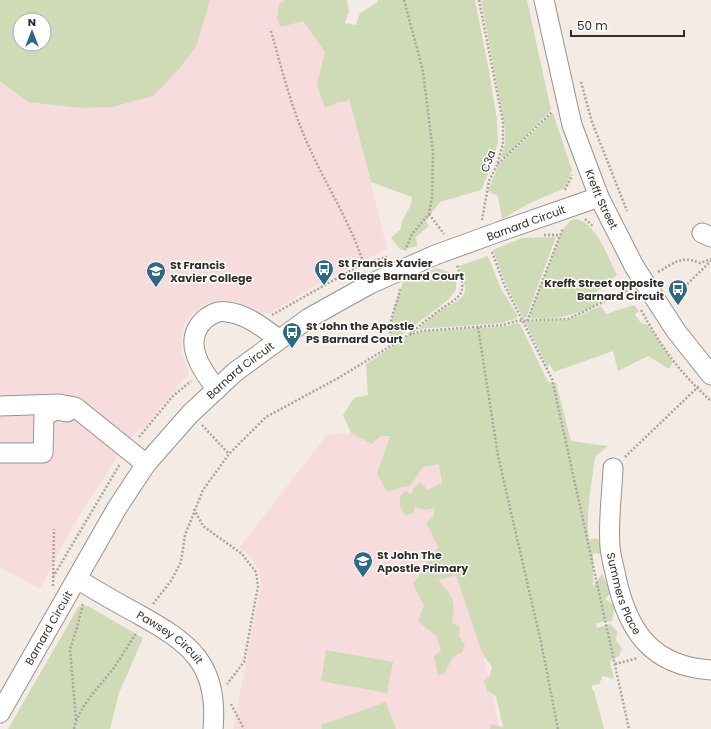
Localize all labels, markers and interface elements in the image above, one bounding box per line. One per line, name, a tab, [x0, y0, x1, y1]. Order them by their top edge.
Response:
north arrow	[12, 12, 52, 52]
scale bar	[571, 12, 684, 38]
text: N	[28, 14, 36, 30]
text: 50 m	[577, 17, 608, 34]
street label: C3a	[477, 148, 499, 174]
street label: Krefft Street	[581, 167, 622, 232]
street label: Barnard Circuit	[484, 201, 568, 245]
place label: St Francis Xavier College Barnard Court	[338, 255, 465, 284]
place label: St Francis Xavier College	[170, 257, 252, 286]
bus stop icon: St Francis Xavier College Barnard Court	[313, 258, 335, 286]
school or university icon: St Francis Xavier College	[145, 260, 167, 288]
place label: Krefft Street opposite Barnard Circuit	[544, 275, 665, 304]
bus stop icon: Krefft Street opposite Barnard Circuit	[667, 278, 689, 306]
place label: St John the Apostle PS Barnard Court	[306, 318, 415, 347]
bus stop icon: St John the Apostle PS Barnard Court	[281, 321, 303, 349]
street label: Barnard Circuit	[203, 338, 277, 403]
place label: St John The Apostle Primary	[377, 547, 468, 576]
school or university icon: St John The Apostle Primary	[352, 550, 374, 578]
street label: Summers Place	[603, 551, 645, 638]
street label: Barnard Circuit	[21, 588, 76, 668]
street label: Pawsey Circuit	[134, 607, 207, 667]

